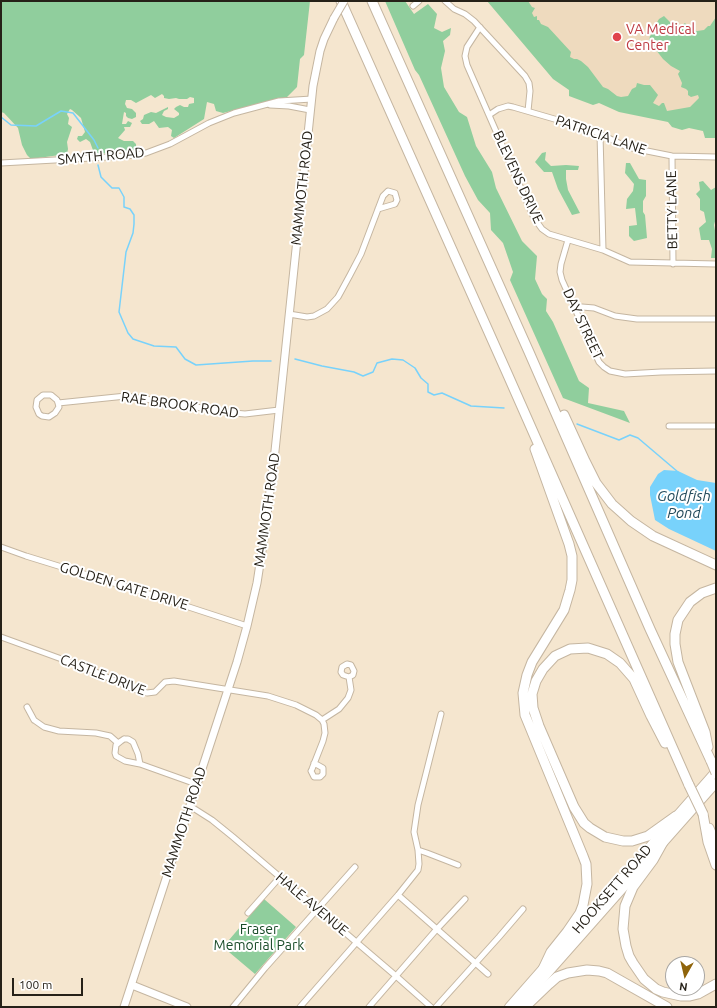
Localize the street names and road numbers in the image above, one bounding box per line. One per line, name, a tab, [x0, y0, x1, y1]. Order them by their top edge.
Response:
street label: PATRICIA LANE	[553, 112, 649, 158]
street label: BLEVENS DRIVE	[489, 128, 547, 226]
street label: MAMMOTH ROAD	[288, 130, 316, 246]
street label: SMYTH ROAD	[57, 144, 145, 168]
street label: BETTY LANE	[663, 170, 681, 250]
street label: DAY STREET	[559, 286, 607, 362]
street label: RAE BROOK ROAD	[120, 388, 240, 422]
street label: MAMMOTH ROAD	[251, 452, 283, 568]
street label: GOLDEN GATE DRIVE	[58, 558, 190, 614]
street label: CASTLE DRIVE	[58, 651, 148, 699]
street label: MAMMOTH ROAD	[158, 765, 210, 879]
street label: HOOKSETT ROAD	[569, 841, 655, 937]
street label: HALE AVENUE	[272, 869, 352, 939]

